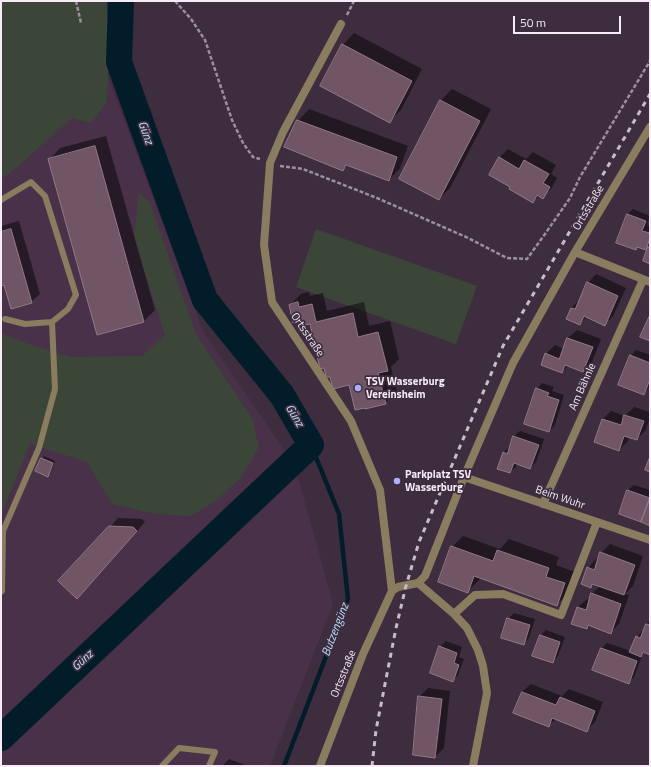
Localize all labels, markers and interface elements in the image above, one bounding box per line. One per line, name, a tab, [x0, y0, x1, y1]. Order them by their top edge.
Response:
scale bar	[515, 8, 623, 34]
text: 50 m	[520, 13, 546, 32]
water label: Günz	[134, 119, 156, 147]
street label: Ortsstraße	[570, 183, 608, 233]
street label: Ortsstraße	[287, 310, 327, 360]
street label: Am Bähnle	[567, 361, 599, 413]
place label: TSV Wasserburg Vereinsheim	[366, 375, 445, 401]
marker: TSV Wasserburg Vereinsheim	[353, 383, 363, 393]
water label: Günz	[282, 402, 306, 430]
place label: Parkplatz TSV Wasserburg	[405, 468, 471, 494]
marker: Parkplatz TSV Wasserburg	[392, 476, 402, 486]
street label: Beim Wuhr	[533, 483, 587, 513]
water label: Butzengünz	[319, 601, 353, 659]
water label: Günz	[69, 648, 97, 674]
street label: Ortsstraße	[328, 648, 360, 700]

